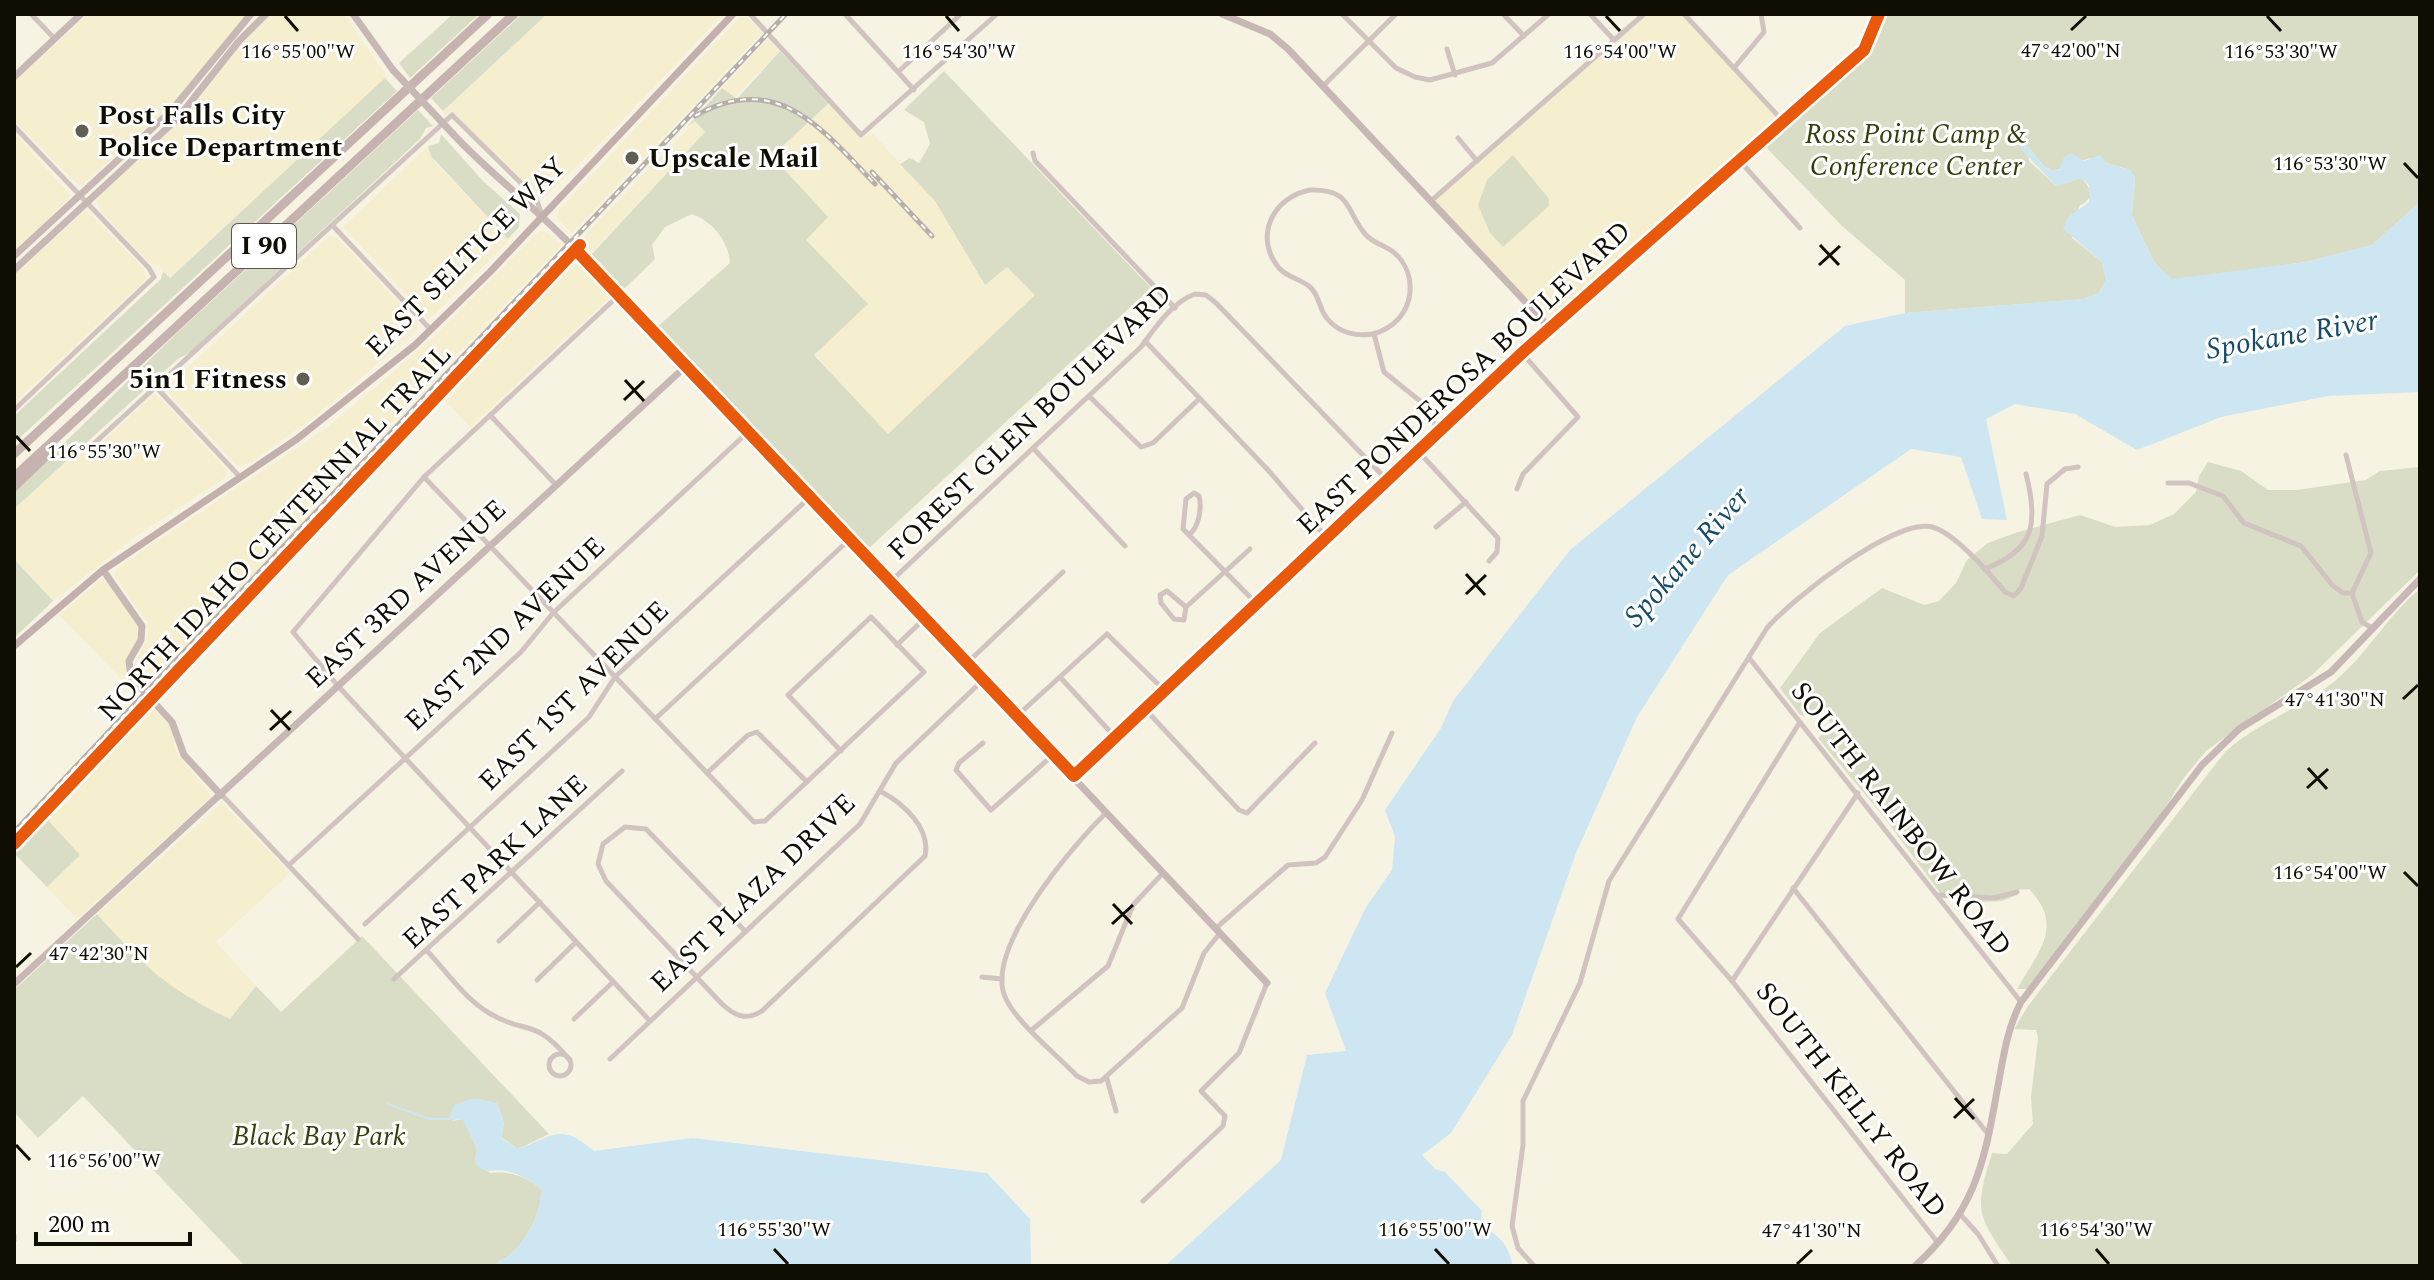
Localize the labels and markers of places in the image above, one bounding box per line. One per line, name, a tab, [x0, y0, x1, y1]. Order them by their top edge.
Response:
place label: Post Falls City Police Department	[98, 94, 343, 169]
marker: Post Falls City Police Department	[73, 122, 91, 140]
place label: Upscale Mail	[648, 137, 819, 180]
marker: Upscale Mail	[623, 149, 641, 167]
place label: 5in1 Fitness	[129, 358, 287, 401]
marker: 5in1 Fitness	[294, 370, 312, 388]

